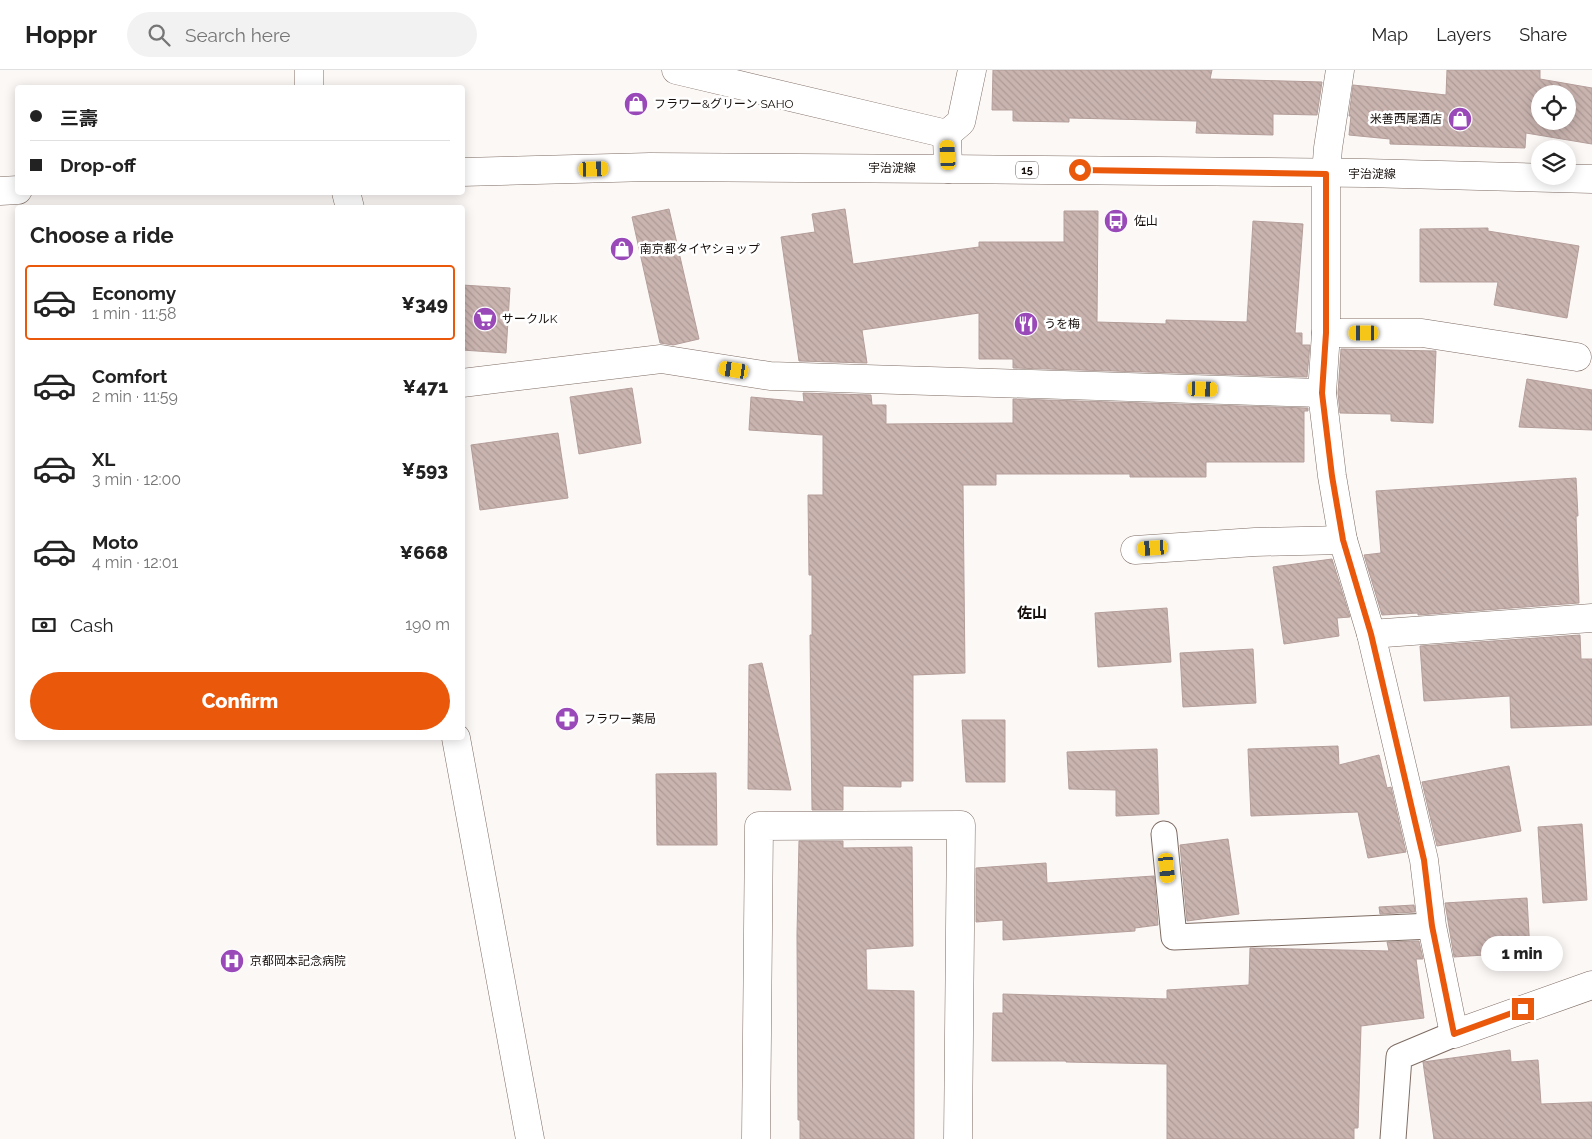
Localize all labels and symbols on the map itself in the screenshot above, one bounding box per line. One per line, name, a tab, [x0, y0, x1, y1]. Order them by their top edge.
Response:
shop icon: フラワー&グリーン SAHO	[623, 91, 649, 117]
place label: フラワー&グリーン SAHO	[654, 97, 794, 111]
shop icon: 米善西尾酒店	[1447, 106, 1473, 132]
place label: 米善西尾酒店	[1370, 112, 1442, 126]
car	[939, 140, 956, 170]
route start	[1069, 159, 1091, 181]
car	[578, 161, 609, 177]
street label: 宇治淀線	[868, 161, 916, 175]
road number: 15	[1016, 162, 1038, 178]
street label: 宇治淀線	[1348, 167, 1396, 181]
bus stop icon: 佐山	[1103, 208, 1129, 234]
place label: 佐山	[1134, 214, 1158, 228]
shop icon: 南京都タイヤショップ	[609, 236, 635, 262]
place label: 南京都タイヤショップ	[640, 242, 760, 256]
supermarket icon: サークルK	[472, 306, 498, 332]
restaurant icon: うを梅	[1013, 311, 1039, 337]
place label: サークルK	[502, 312, 558, 326]
place label: うを梅	[1044, 317, 1080, 331]
car	[1349, 326, 1379, 341]
car	[718, 360, 749, 380]
car	[1187, 381, 1218, 397]
car	[1137, 539, 1168, 557]
district label: 佐山	[1017, 604, 1047, 622]
pharmacy icon: フラワー薬局	[554, 706, 580, 732]
place label: フラワー薬局	[584, 712, 656, 726]
car	[1157, 852, 1176, 884]
callout: 1 min	[1482, 936, 1564, 972]
hospital icon: 京都岡本記念病院	[219, 948, 245, 974]
place label: 京都岡本記念病院	[250, 954, 346, 968]
route end	[1512, 998, 1534, 1020]

